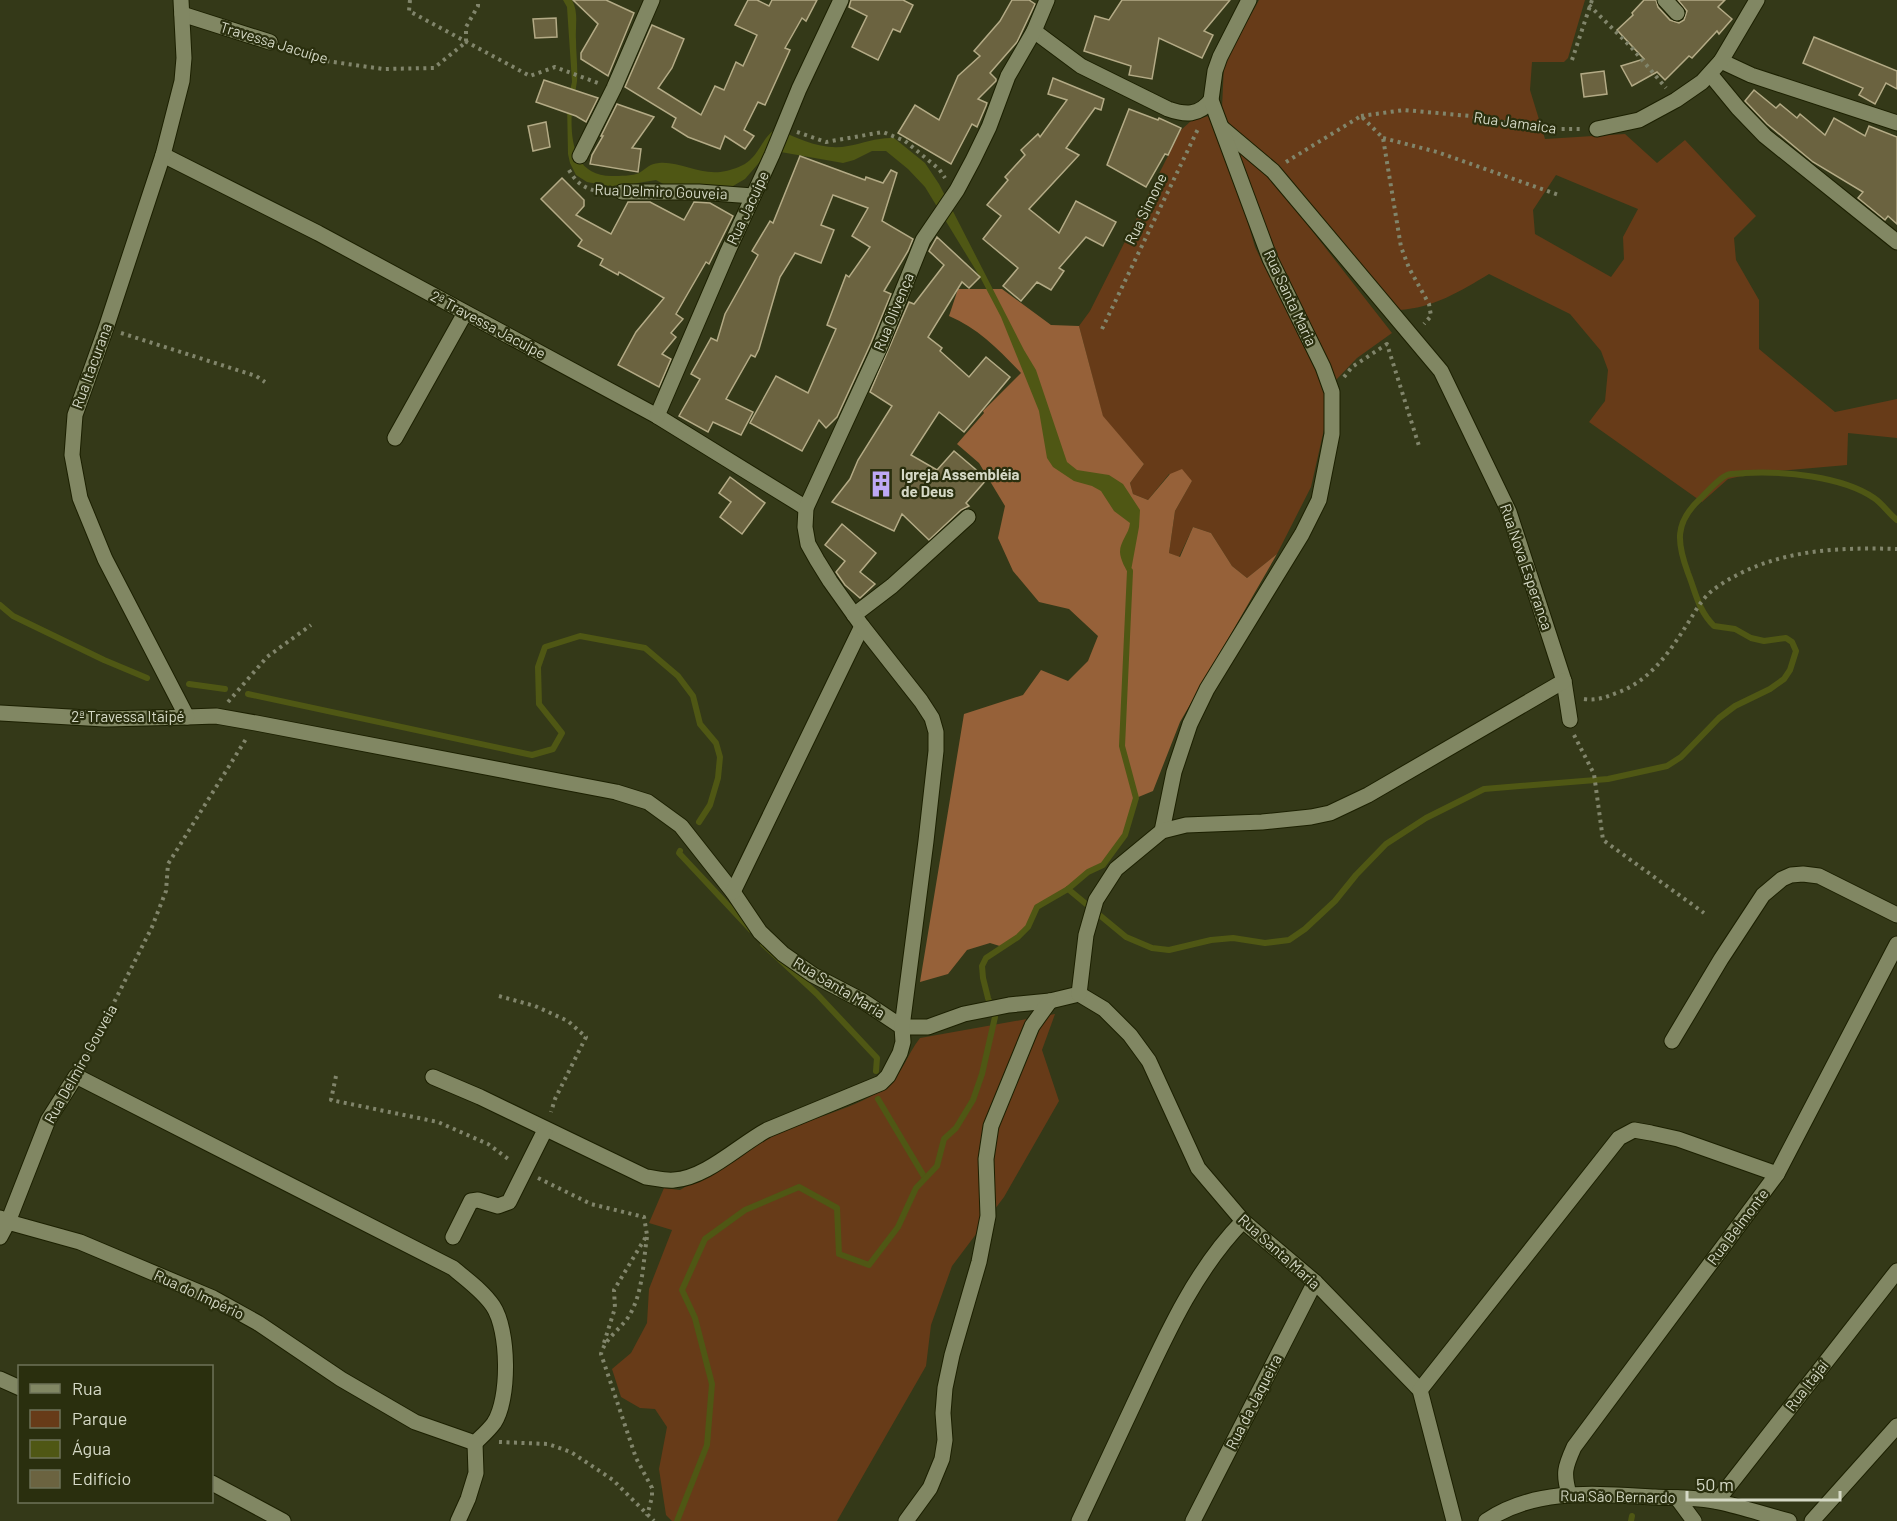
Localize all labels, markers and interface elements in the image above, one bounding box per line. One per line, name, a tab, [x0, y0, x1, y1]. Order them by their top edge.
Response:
street label: Travessa Jacuípe	[218, 17, 330, 67]
street label: Rua Jamaica	[1473, 107, 1558, 137]
street label: Rua Jacuípe	[722, 168, 772, 247]
street label: Rua Simone	[1120, 170, 1170, 247]
street label: Rua Delmiro Gouveia	[594, 180, 728, 202]
street label: Rua Santa Maria	[1261, 247, 1321, 348]
street label: Rua Olivença	[869, 270, 917, 353]
street label: 2ª Travessa Jacuípe	[428, 286, 549, 362]
street label: Rua Itacurana	[67, 320, 115, 411]
place label: Igreja Assembléia de Deus	[901, 465, 1020, 500]
building icon: Igreja Assembléia de Deus	[866, 469, 896, 499]
street label: Rua Nova Esperanca	[1497, 501, 1557, 632]
street label: 2ª Travessa Itaipé	[71, 707, 185, 725]
street label: Rua Santa Maria	[790, 953, 889, 1022]
street label: Rua Delmiro Gouveia	[40, 1001, 120, 1126]
street label: Rua Belmonte	[1703, 1185, 1772, 1268]
street label: Rua Santa Maria	[1235, 1210, 1324, 1293]
street label: Rua do Império	[152, 1265, 247, 1323]
street label: Rua da Jaqueira	[1221, 1351, 1285, 1452]
street label: Rua Itajaí	[1781, 1356, 1832, 1414]
legend	[18, 1365, 213, 1503]
text: Rua	[72, 1377, 102, 1399]
text: Parque	[72, 1407, 127, 1429]
text: Água	[72, 1437, 111, 1459]
scale bar	[1687, 1464, 1840, 1502]
text: Edifício	[72, 1467, 131, 1489]
text: 50 m	[1696, 1473, 1734, 1495]
street label: Rua São Bernardo	[1560, 1486, 1676, 1506]

